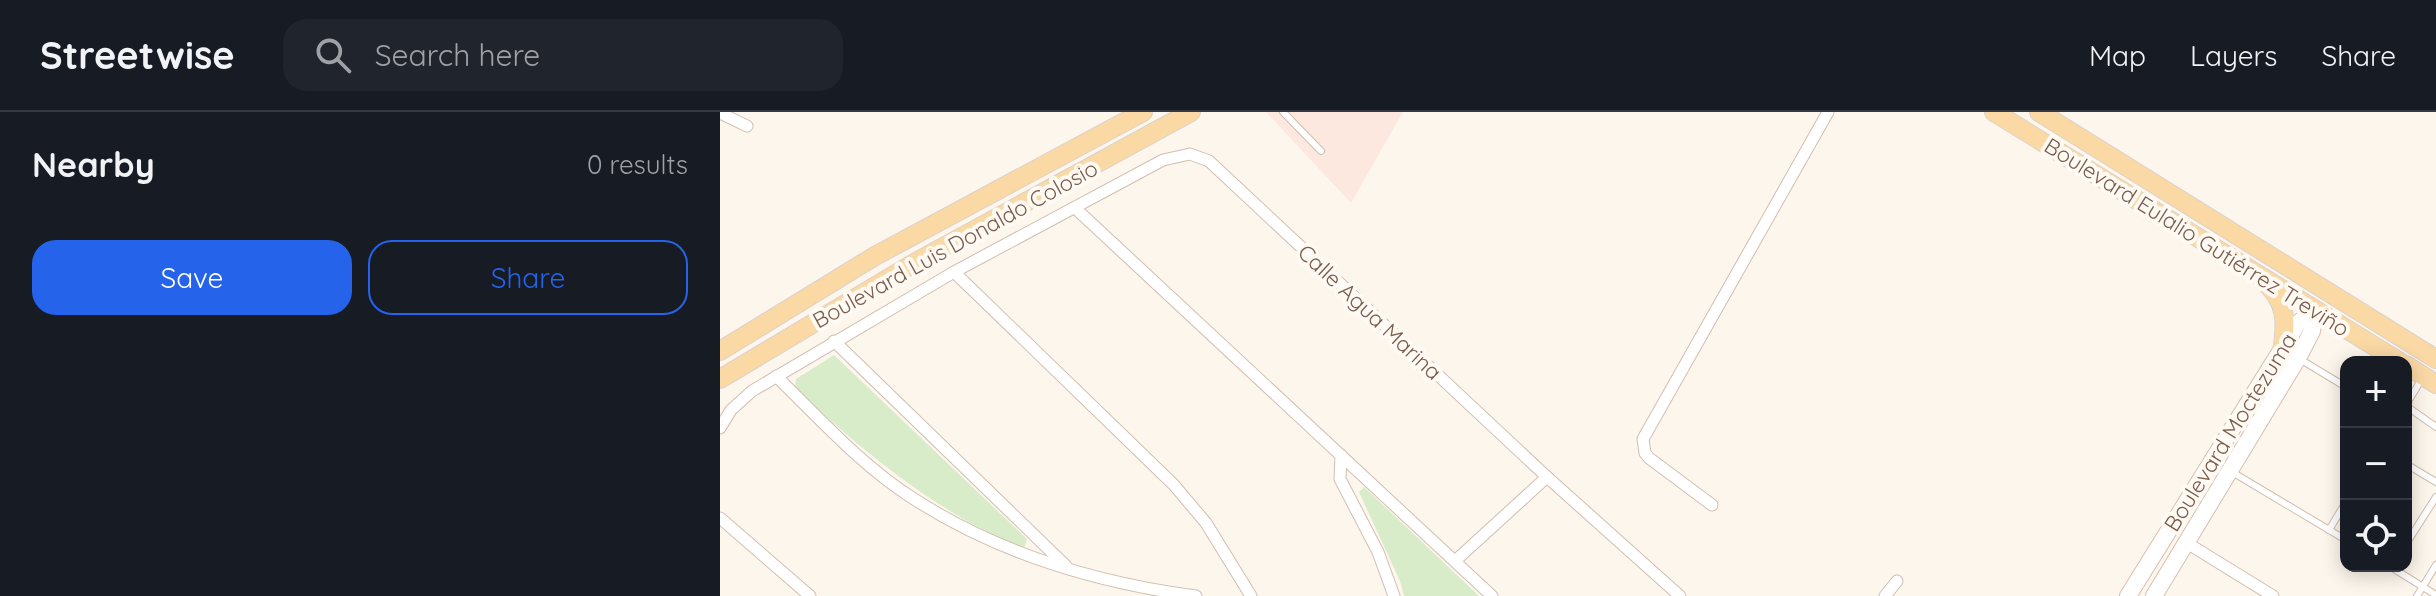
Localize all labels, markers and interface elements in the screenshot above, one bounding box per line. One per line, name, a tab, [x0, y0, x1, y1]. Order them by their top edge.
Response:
search box	[283, 19, 843, 91]
text: Streetwise	[40, 31, 235, 79]
icon: search	[311, 33, 355, 77]
text: Search here	[375, 36, 540, 74]
text: Map	[2089, 38, 2146, 73]
text: Layers	[2190, 38, 2277, 73]
text: Share	[2321, 38, 2396, 73]
street label: Boulevard Eulalio Gutiérrez Treviño	[2039, 131, 2355, 343]
text: Nearby	[32, 143, 155, 186]
text: 0 results	[587, 148, 688, 181]
street label: Boulevard Luis Donaldo Colosio	[808, 154, 1102, 334]
street label: Calle Agua Marina	[1292, 238, 1448, 386]
button: Save	[32, 240, 352, 315]
button: Share	[368, 240, 688, 315]
street label: Boulevard Moctezuma	[2158, 328, 2302, 536]
map controls	[2340, 356, 2412, 572]
button: +	[2340, 356, 2412, 428]
button: −	[2340, 428, 2412, 500]
button: locate	[2340, 500, 2412, 572]

